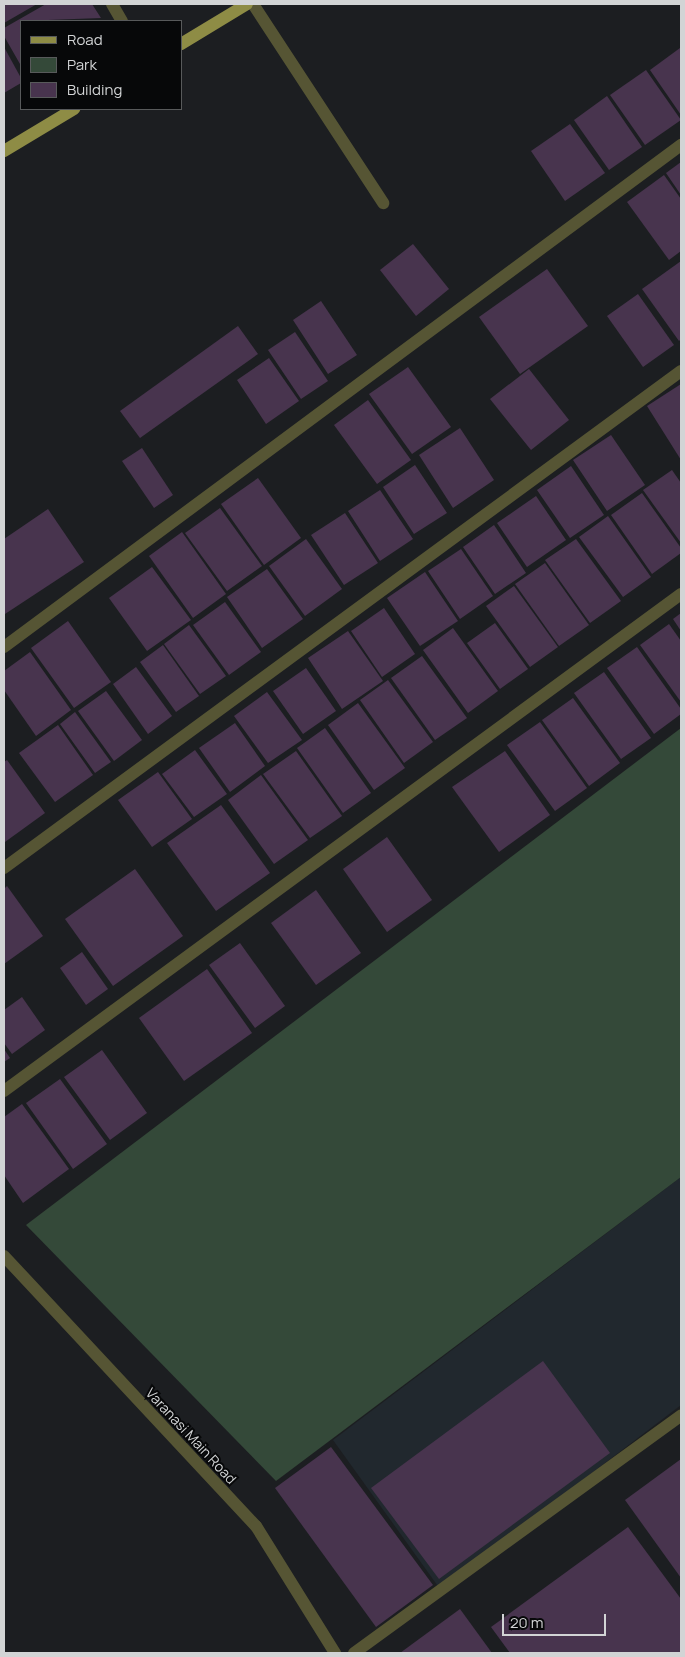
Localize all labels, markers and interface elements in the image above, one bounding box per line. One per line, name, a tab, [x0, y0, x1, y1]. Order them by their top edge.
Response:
legend	[20, 20, 182, 110]
text: Road	[67, 29, 103, 50]
text: Park	[67, 54, 97, 75]
text: Building	[67, 79, 122, 100]
street label: Varanasi Main Road	[142, 1385, 240, 1487]
scale bar	[505, 1604, 609, 1636]
text: 20 m	[510, 1612, 543, 1633]

